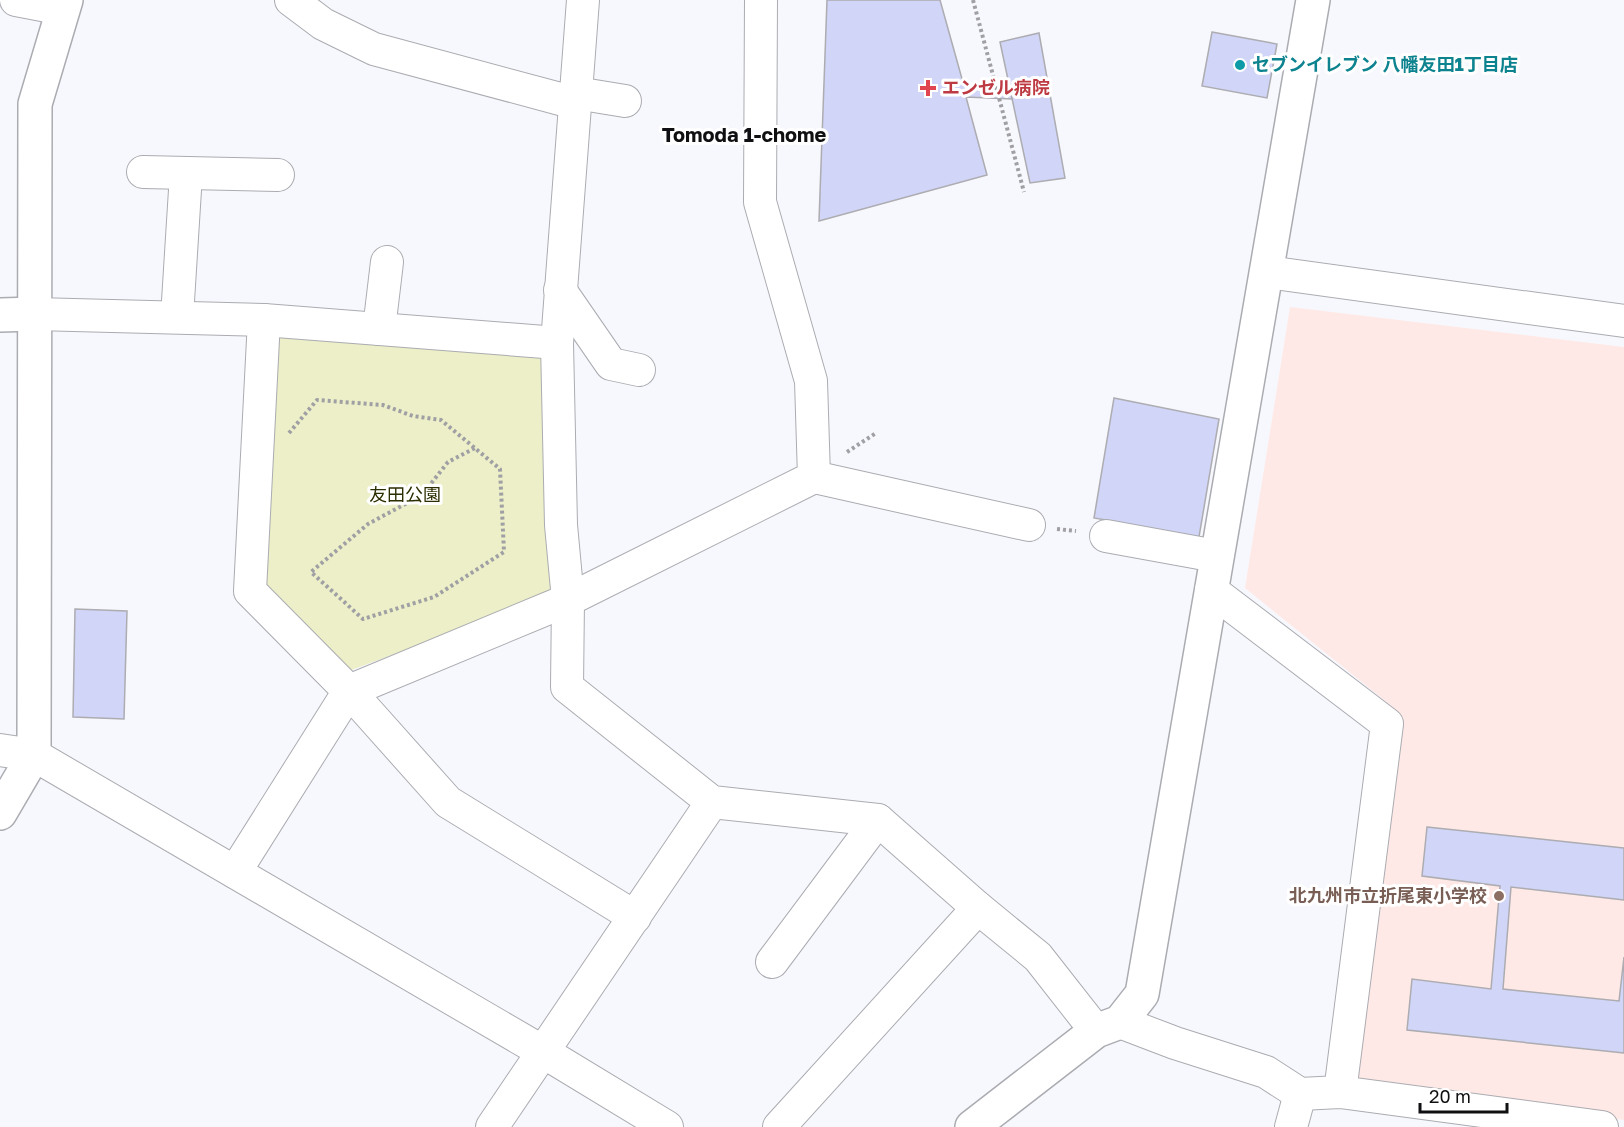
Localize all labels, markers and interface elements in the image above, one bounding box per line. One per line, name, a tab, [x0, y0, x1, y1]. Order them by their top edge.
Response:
place label: セブンイレブン 八幡友田1丁目店	[1252, 53, 1518, 75]
marker: セブンイレブン 八幡友田1丁目店	[1233, 58, 1247, 72]
place label: エンゼル病院	[942, 76, 1050, 98]
marker: エンゼル病院	[919, 79, 937, 97]
district label: Tomoda 1-chome	[662, 122, 826, 146]
park label: 友田公園	[369, 483, 441, 505]
place label: 北九州市立折尾東小学校	[1289, 884, 1487, 906]
marker: 北九州市立折尾東小学校	[1492, 889, 1506, 903]
scale bar	[1420, 1076, 1507, 1114]
text: 20 m	[1429, 1085, 1471, 1107]

